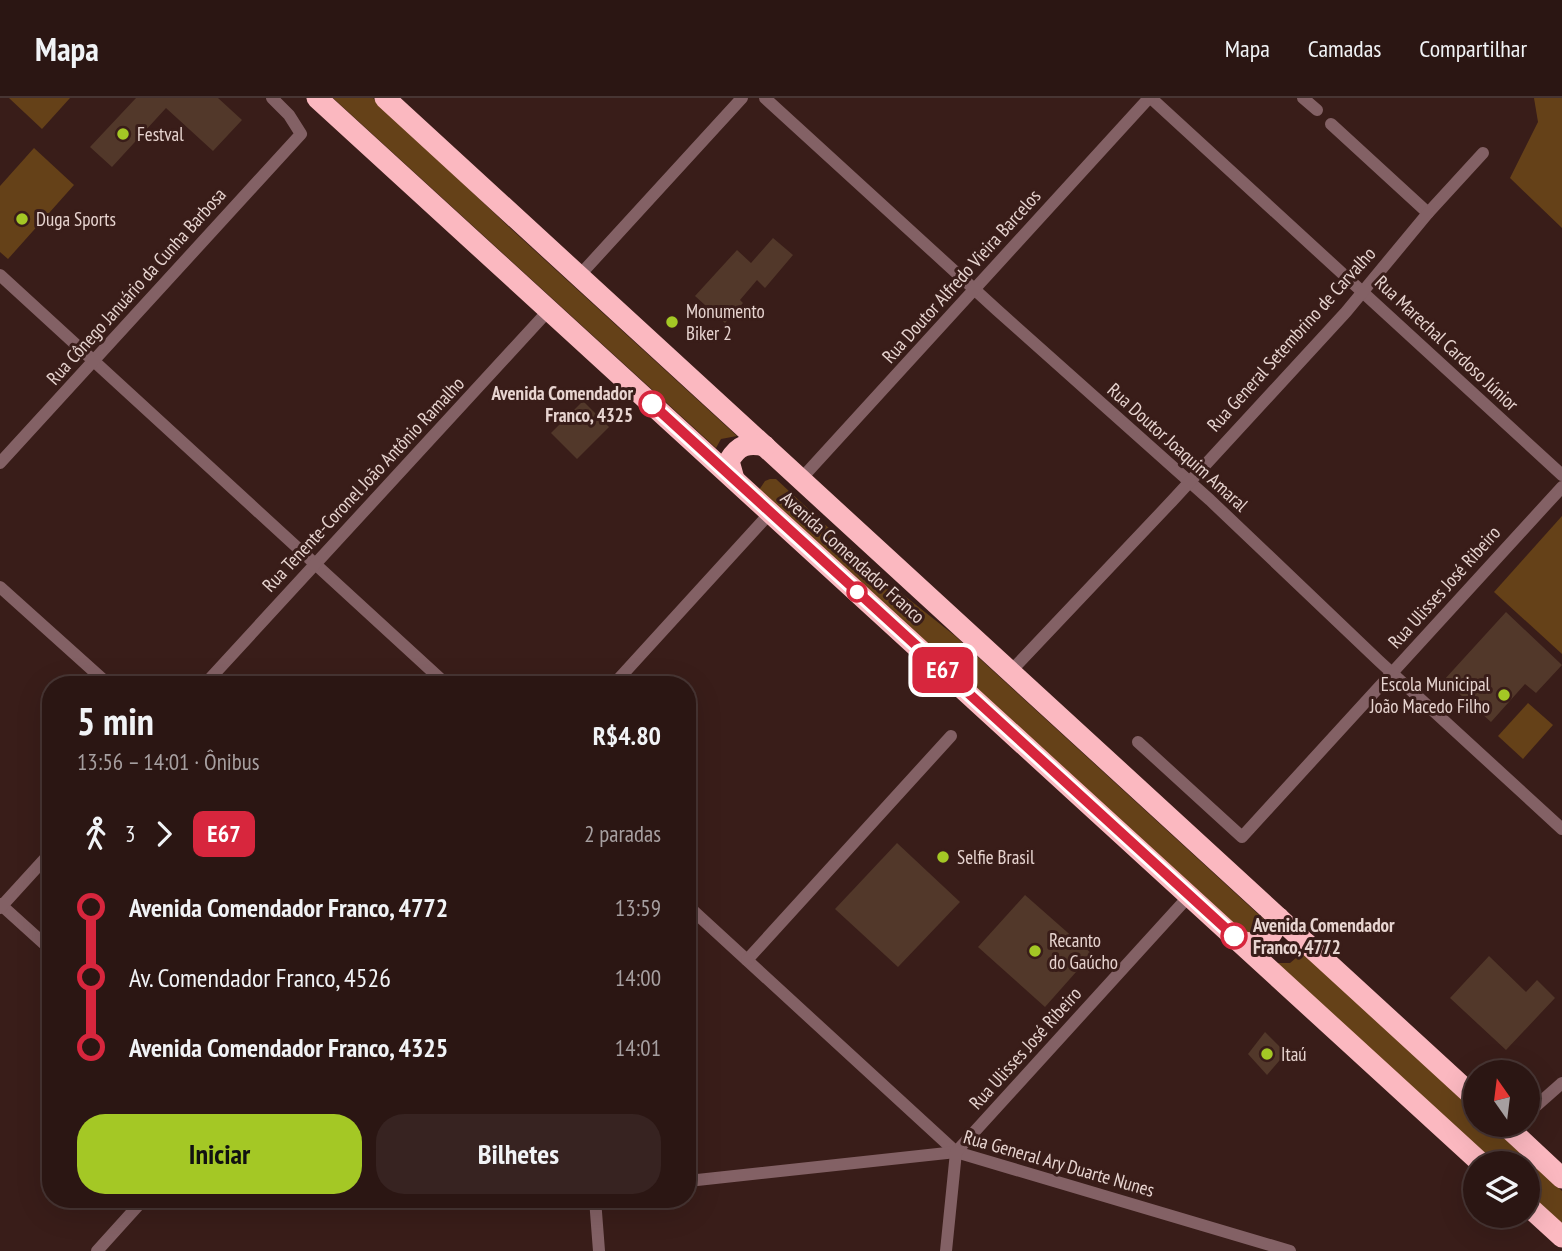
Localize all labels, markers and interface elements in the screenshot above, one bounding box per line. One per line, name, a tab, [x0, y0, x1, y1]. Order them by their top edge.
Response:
text: Mapa	[35, 27, 99, 70]
text: Mapa	[1225, 33, 1270, 64]
text: Camadas	[1308, 33, 1381, 64]
text: Compartilhar	[1419, 33, 1527, 64]
place label: Festval	[137, 122, 184, 146]
marker: Festval	[115, 126, 131, 142]
street label: Rua Cônego Januário da Cunha Barbosa	[41, 183, 231, 389]
street label: Rua Doutor Alfredo Vieira Barcelos	[877, 184, 1045, 368]
place label: Duga Sports	[36, 207, 116, 231]
marker: Duga Sports	[14, 211, 30, 227]
street label: Rua General Setembrino de Carvalho	[1202, 242, 1380, 436]
street label: Rua Marechal Cardoso Júnior	[1370, 270, 1524, 416]
place label: Monumento Biker 2	[686, 299, 765, 345]
marker: Monumento Biker 2	[664, 314, 680, 330]
street label: Rua Tenente-Coronel João Antônio Ramalho	[257, 371, 469, 597]
street label: Rua Doutor Joaquim Amaral	[1103, 378, 1254, 517]
place label: Avenida Comendador Franco, 4325	[490, 381, 633, 427]
marker: Avenida Comendador Franco, 4325	[639, 391, 665, 417]
street label: Avenida Comendador Franco	[776, 486, 930, 628]
street label: Rua Ulisses José Ribeiro	[1383, 521, 1505, 653]
unlabelled marker	[847, 582, 867, 602]
line badge: E67	[903, 647, 983, 693]
text: E67	[926, 654, 960, 685]
place label: Escola Municipal João Macedo Filho	[1369, 672, 1491, 718]
marker: Escola Municipal João Macedo Filho	[1496, 687, 1512, 703]
text: 5 min	[77, 696, 154, 745]
text: R$4.80	[593, 719, 661, 752]
text: 13:56 – 14:01 · Ônibus	[77, 747, 260, 776]
icon: walk	[77, 815, 115, 853]
icon: forward	[145, 815, 183, 853]
text: E67	[207, 818, 241, 849]
text: 3	[125, 819, 135, 848]
text: 2 paradas	[584, 819, 661, 848]
place label: Selfie Brasil	[957, 845, 1035, 869]
marker: Selfie Brasil	[935, 849, 951, 865]
text: Avenida Comendador Franco, 4772	[129, 891, 448, 924]
text: 13:59	[615, 893, 661, 922]
place label: Avenida Comendador Franco, 4772	[1252, 913, 1395, 959]
marker: Avenida Comendador Franco, 4772	[1221, 923, 1247, 949]
place label: Recanto do Gaúcho	[1049, 928, 1118, 974]
marker: Recanto do Gaúcho	[1027, 943, 1043, 959]
text: Av. Comendador Franco, 4526	[129, 961, 391, 994]
text: 14:00	[615, 963, 661, 992]
street label: Rua Ulisses José Ribeiro	[964, 982, 1086, 1114]
text: Avenida Comendador Franco, 4325	[129, 1031, 448, 1064]
text: 14:01	[615, 1033, 661, 1062]
place label: Itaú	[1281, 1042, 1307, 1066]
marker: Itaú	[1259, 1046, 1275, 1062]
north arrow	[1463, 1060, 1540, 1138]
map controls	[1463, 1060, 1540, 1228]
button: Iniciar	[77, 1114, 362, 1194]
button: Bilhetes	[376, 1114, 661, 1194]
street label: Rua General Ary Duarte Nunes	[961, 1124, 1157, 1202]
button: layers	[1463, 1151, 1540, 1228]

